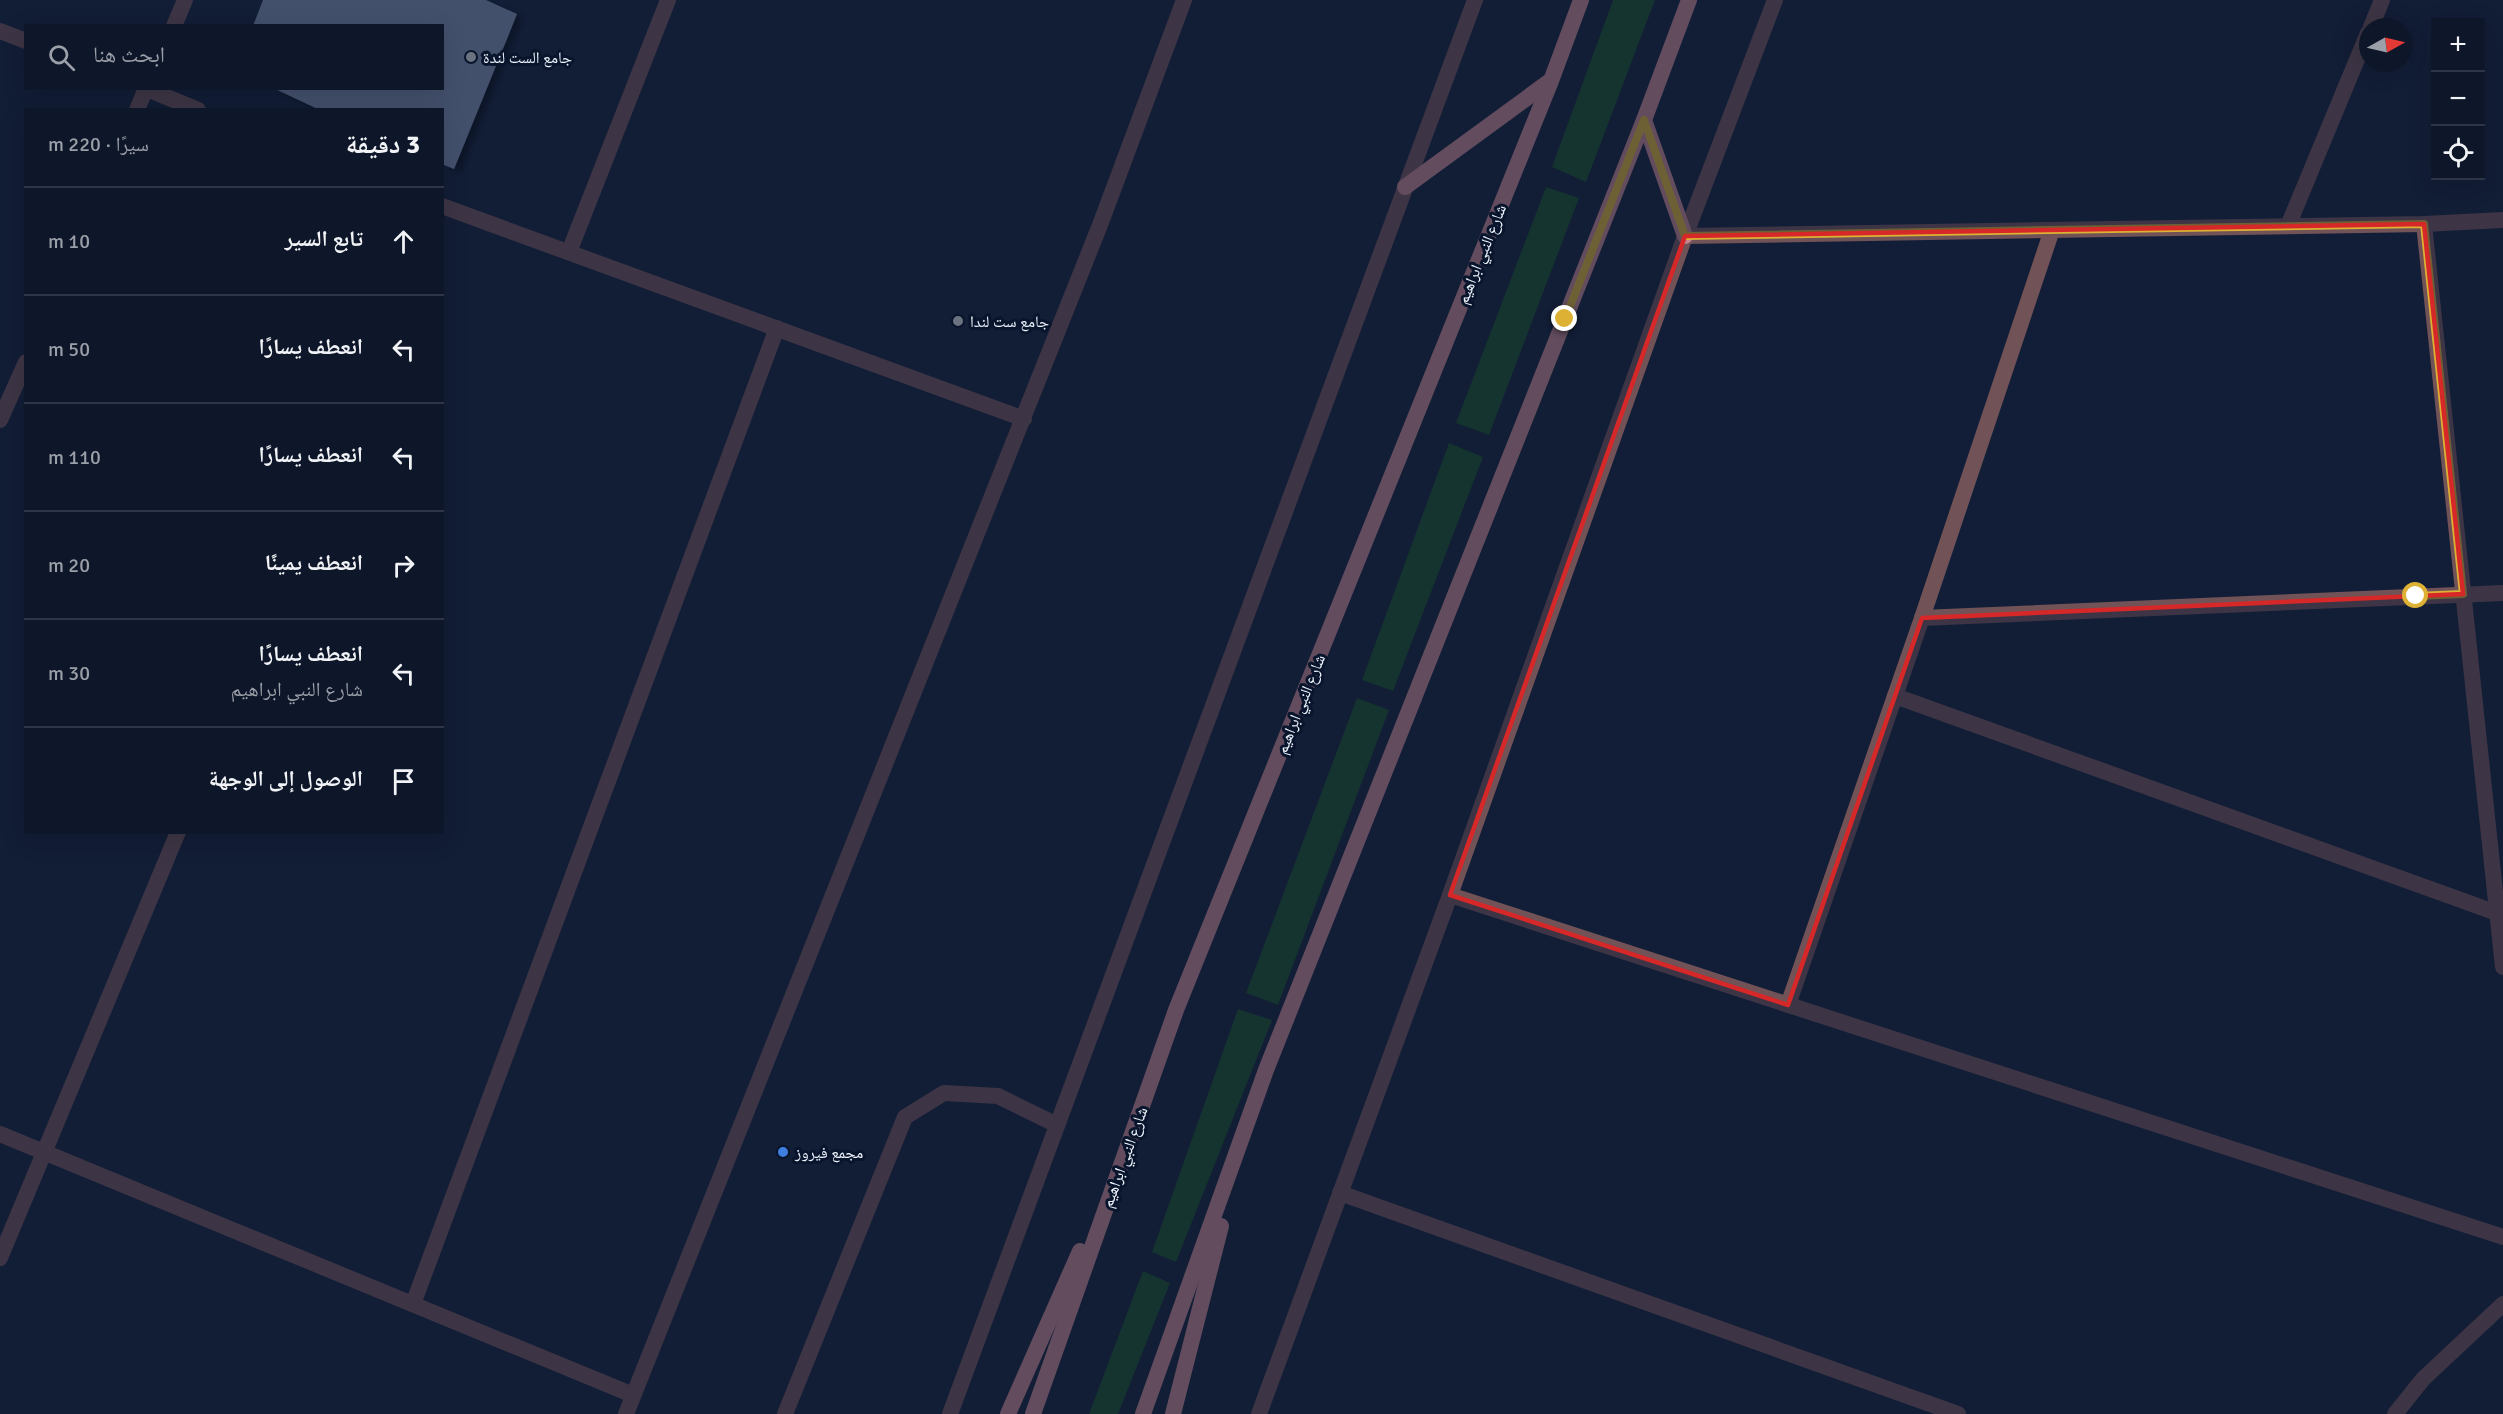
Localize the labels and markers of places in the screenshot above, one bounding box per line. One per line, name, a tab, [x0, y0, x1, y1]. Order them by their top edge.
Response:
place label: جامع الست لندة	[483, 48, 572, 68]
marker: جامع الست لندة	[464, 50, 478, 64]
place label: جامع ست لندا	[970, 312, 1049, 332]
marker: جامع ست لندا	[951, 314, 965, 328]
place label: مجمع فيروز	[794, 1143, 863, 1163]
marker: مجمع فيروز	[776, 1145, 790, 1159]

